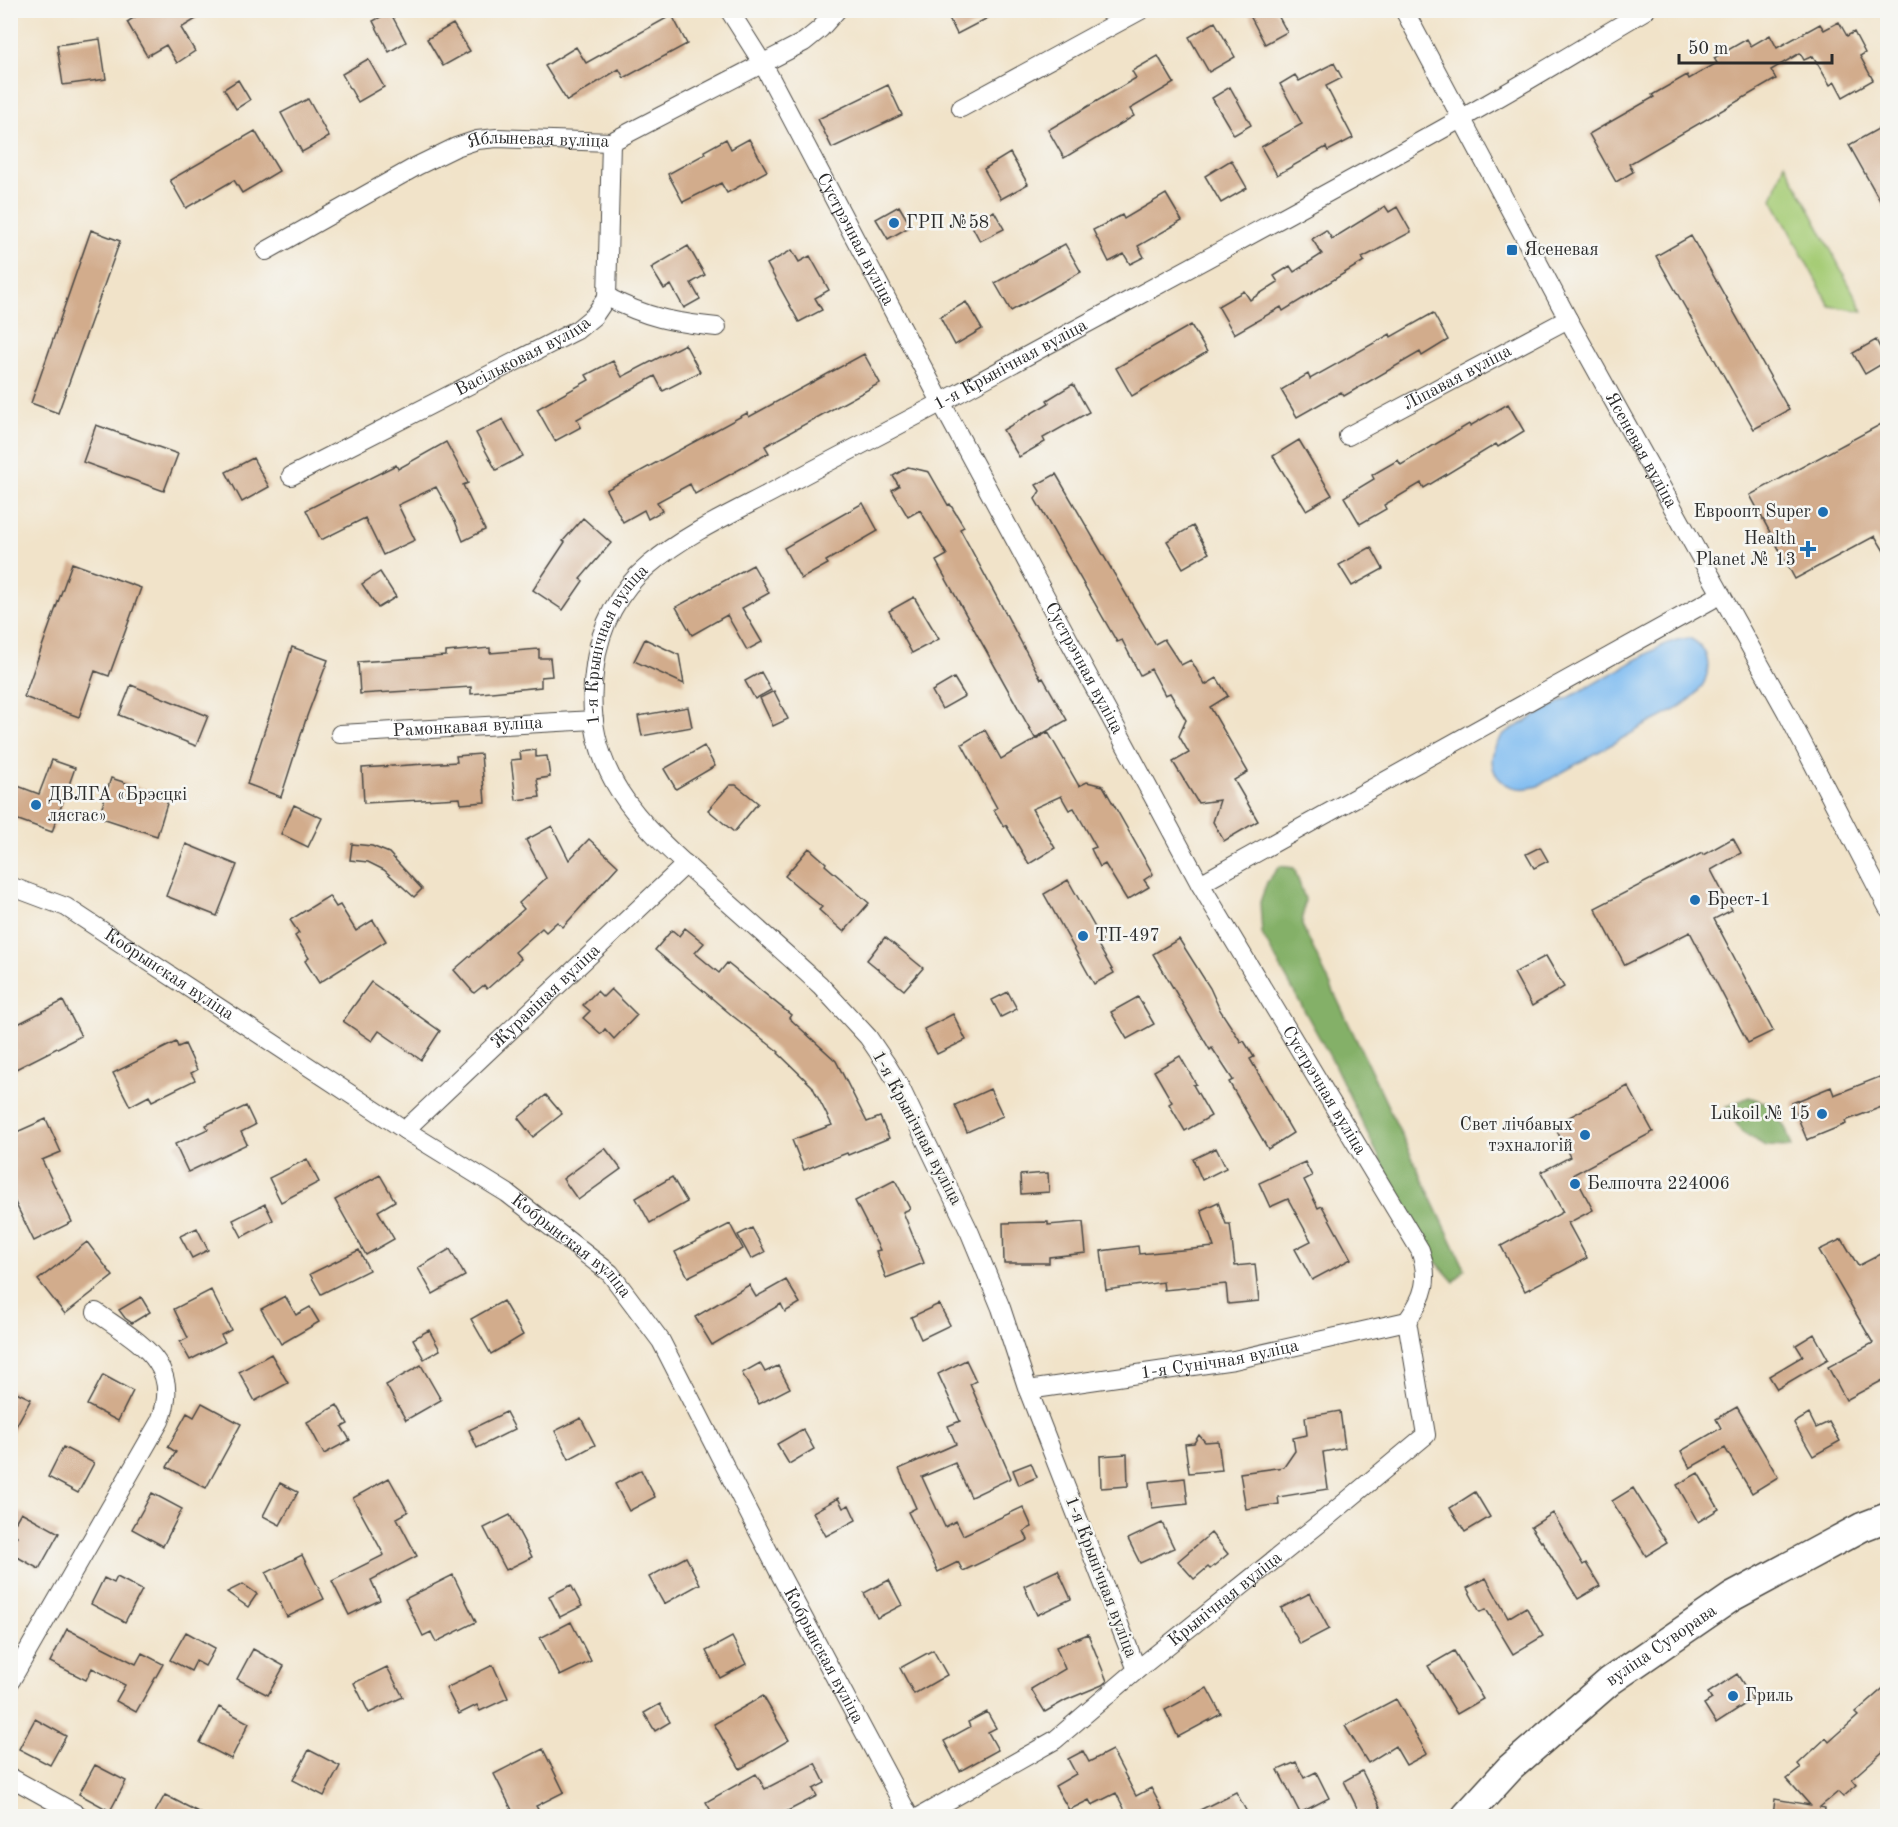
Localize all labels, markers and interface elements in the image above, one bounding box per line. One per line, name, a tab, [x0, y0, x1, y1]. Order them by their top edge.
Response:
scale bar	[1679, 27, 1832, 65]
text: 50 m	[1688, 40, 1728, 58]
street label: Яблыневая вуліца	[465, 129, 610, 152]
street label: Сустрэчная вуліца	[813, 170, 898, 309]
place label: ГРП №58	[906, 214, 989, 232]
marker: ГРП №58	[887, 216, 901, 230]
place label: Ясеневая	[1524, 241, 1599, 259]
marker: Ясеневая	[1505, 243, 1519, 257]
street label: Васільковая вуліца	[452, 313, 594, 400]
street label: 1-я Крынічная вуліца	[931, 316, 1090, 414]
street label: Ліпавая вуліца	[1400, 342, 1515, 414]
street label: Ясеневая вуліца	[1602, 389, 1680, 511]
place label: Евроопт Super	[1694, 503, 1812, 521]
marker: Евроопт Super	[1816, 505, 1830, 519]
place label: Health Planet № 13	[1696, 530, 1796, 569]
marker: Health Planet № 13	[1801, 542, 1815, 556]
street label: 1-я Крынічная вуліца	[583, 561, 652, 726]
street label: Сустрэчная вуліца	[1041, 599, 1127, 737]
street label: Рамонкавая вуліца	[392, 714, 543, 740]
place label: ДВЛГА «Брэсцкі лясгас»	[48, 786, 187, 825]
marker: ДВЛГА «Брэсцкі лясгас»	[29, 798, 43, 812]
place label: Брест-1	[1707, 891, 1771, 909]
marker: Брест-1	[1688, 893, 1702, 907]
street label: Кобрынская вуліца	[101, 926, 237, 1024]
place label: ТП-497	[1095, 927, 1160, 945]
marker: ТП-497	[1076, 929, 1090, 943]
street label: Журавіная вуліца	[488, 941, 604, 1052]
street label: Сустрэчная вуліца	[1279, 1023, 1370, 1158]
street label: 1-я Крынічная вуліца	[869, 1048, 965, 1208]
place label: Lukoil № 15	[1710, 1105, 1810, 1123]
marker: Lukoil № 15	[1815, 1107, 1829, 1121]
place label: Свет лічбавых тэхналогій	[1460, 1116, 1573, 1155]
marker: Свет лічбавых тэхналогій	[1578, 1128, 1592, 1142]
place label: Белпочта 224006	[1587, 1175, 1730, 1193]
marker: Белпочта 224006	[1568, 1177, 1582, 1191]
street label: Кобрынская вуліца	[508, 1191, 635, 1301]
street label: 1-я Сунічная вуліца	[1139, 1337, 1300, 1382]
street label: 1-я Крынічная вуліца	[1062, 1494, 1140, 1660]
street label: Крынічная вуліца	[1165, 1548, 1286, 1650]
street label: Кобрынская вуліца	[780, 1585, 867, 1727]
street label: вуліца Суворава	[1603, 1601, 1720, 1690]
place label: Гриль	[1745, 1687, 1793, 1705]
marker: Гриль	[1726, 1689, 1740, 1703]

